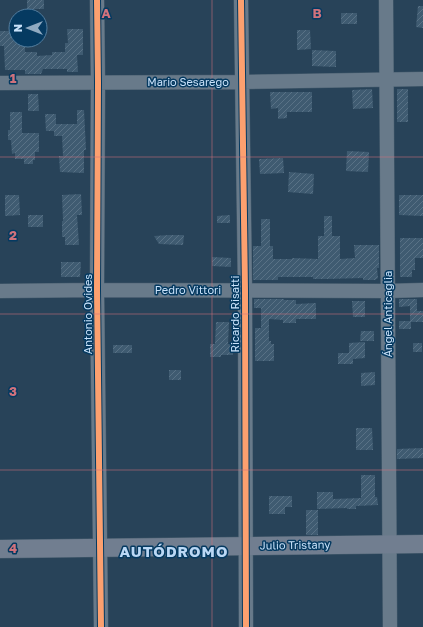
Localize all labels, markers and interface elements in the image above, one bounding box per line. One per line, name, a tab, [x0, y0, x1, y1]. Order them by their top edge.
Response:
text: A	[101, 5, 111, 21]
text: B	[312, 5, 322, 21]
north arrow	[8, 8, 48, 48]
text: N	[11, 24, 24, 32]
text: 1	[10, 70, 17, 86]
street label: Mario Sesarego	[147, 75, 229, 88]
text: 2	[9, 227, 17, 243]
street label: Ángel Anticaglia	[381, 271, 394, 357]
street label: Antonio Ovides	[81, 274, 94, 354]
street label: Ricardo Risatti	[228, 275, 241, 352]
street label: Pedro Vittori	[155, 283, 221, 296]
text: 3	[9, 383, 17, 399]
street label: Julio Tristany	[259, 537, 330, 552]
text: 4	[9, 540, 17, 556]
district label: AUTÓDROMO	[120, 542, 228, 560]

